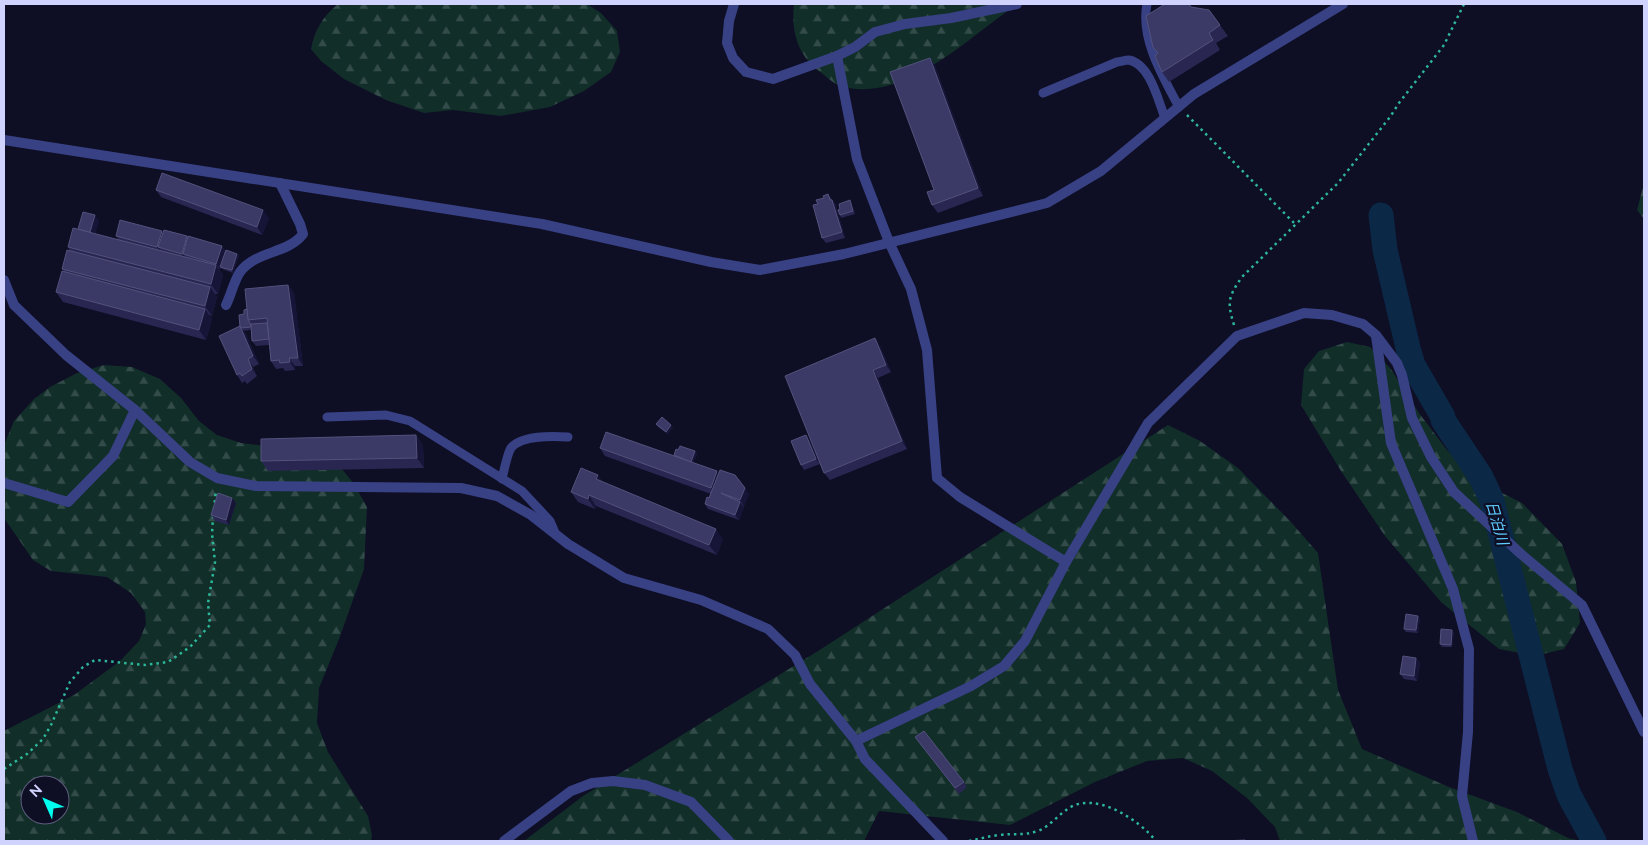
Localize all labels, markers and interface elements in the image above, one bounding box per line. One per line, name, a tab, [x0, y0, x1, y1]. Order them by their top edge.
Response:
water label: 日泊川	[1482, 499, 1512, 549]
north arrow	[20, 775, 70, 825]
text: N	[26, 781, 45, 800]

